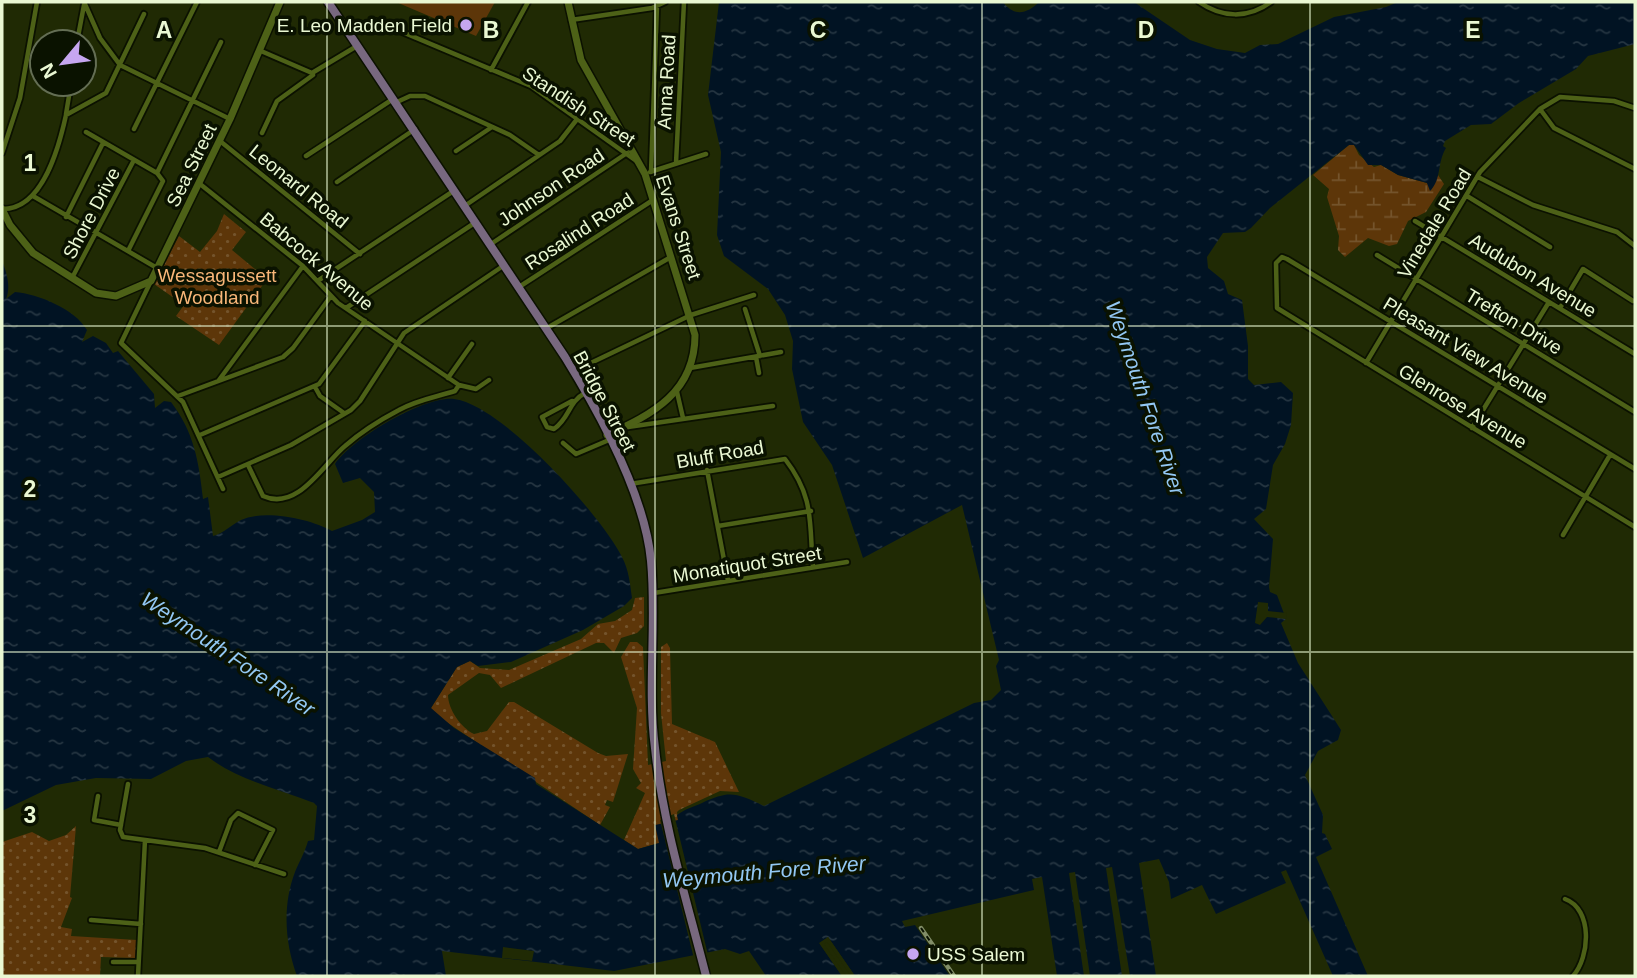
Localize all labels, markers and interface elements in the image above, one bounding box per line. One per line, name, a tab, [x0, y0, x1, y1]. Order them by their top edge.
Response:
place label: E. Leo Madden Field	[277, 15, 452, 36]
text: A	[156, 17, 172, 43]
marker: E. Leo Madden Field	[458, 17, 474, 33]
text: B	[483, 17, 499, 43]
text: C	[810, 17, 826, 43]
text: D	[1138, 17, 1154, 43]
text: E	[1465, 17, 1481, 43]
north arrow	[28, 28, 98, 98]
street label: Anna Road	[654, 34, 679, 130]
text: N	[36, 60, 61, 82]
street label: Standish Street	[519, 62, 640, 151]
street label: Sea Street	[162, 120, 221, 210]
street label: Leonard Road	[245, 140, 352, 232]
street label: Johnson Road	[495, 144, 608, 230]
text: 1	[24, 150, 37, 176]
street label: Shore Drive	[59, 164, 124, 262]
street label: Vinedale Road	[1393, 165, 1475, 282]
street label: Evans Street	[652, 172, 706, 283]
street label: Rosalind Road	[521, 189, 637, 274]
street label: Babcock Avenue	[256, 208, 378, 315]
street label: Audubon Avenue	[1465, 229, 1600, 322]
park label: Wessagussett Woodland	[158, 265, 277, 308]
street label: Trefton Drive	[1462, 284, 1566, 359]
street label: Pleasant View Avenue	[1380, 293, 1552, 408]
water label: Weymouth Fore River	[1101, 298, 1190, 499]
street label: Bridge Street	[569, 347, 640, 456]
street label: Glenrose Avenue	[1395, 360, 1530, 453]
street label: Bluff Road	[675, 436, 765, 473]
text: 2	[24, 476, 36, 502]
street label: Monatiquot Street	[671, 542, 823, 587]
water label: Weymouth Fore River	[137, 587, 320, 721]
text: 3	[24, 802, 36, 828]
water label: Weymouth Fore River	[661, 851, 867, 892]
place label: USS Salem	[927, 944, 1025, 965]
marker: USS Salem	[905, 946, 921, 962]

